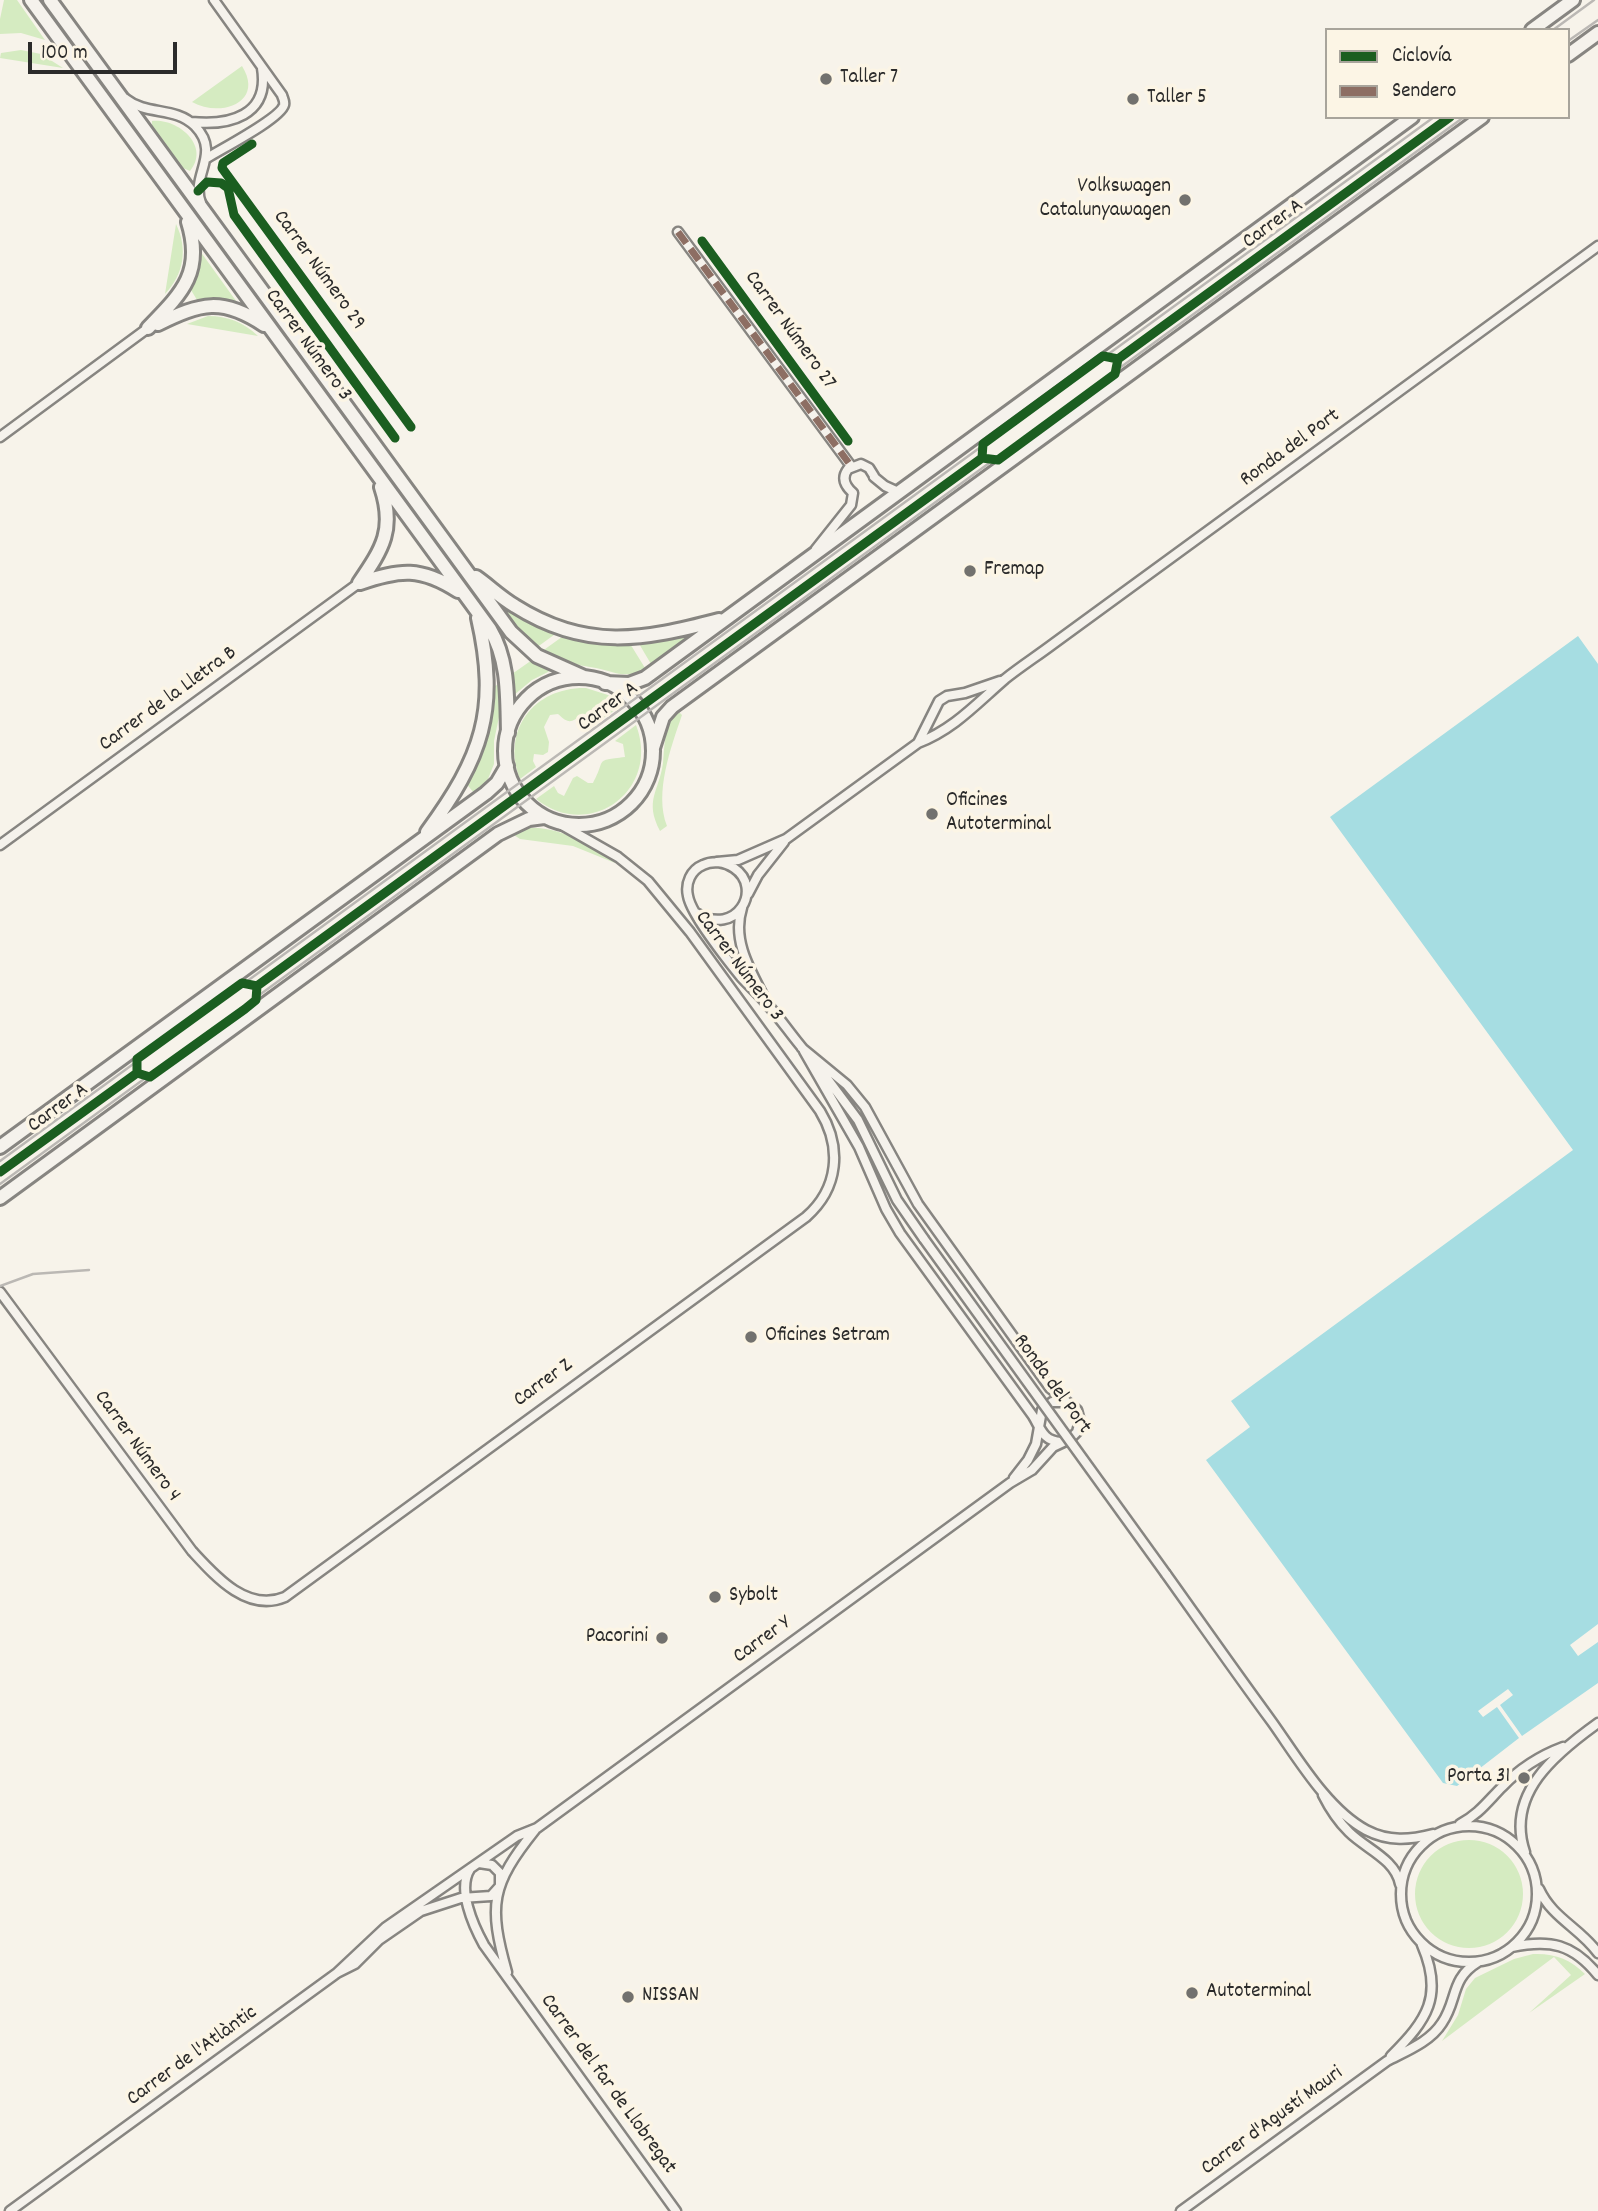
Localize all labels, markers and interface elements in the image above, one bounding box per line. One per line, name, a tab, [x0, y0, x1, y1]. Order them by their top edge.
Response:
scale bar	[32, 28, 180, 72]
legend	[1325, 28, 1570, 119]
text: 100 m	[41, 39, 88, 69]
text: Ciclovía	[1392, 42, 1451, 72]
place label: Taller 7	[840, 66, 898, 92]
marker: Taller 7	[818, 71, 834, 87]
text: Sendero	[1392, 77, 1456, 107]
place label: Taller 5	[1147, 86, 1207, 112]
marker: Taller 5	[1125, 91, 1141, 107]
place label: Volkswagen Catalunyawagen	[1040, 175, 1171, 225]
marker: Volkswagen Catalunyawagen	[1177, 192, 1193, 208]
street label: Carrer A	[1239, 194, 1309, 256]
street label: Carrer Número 29	[266, 206, 370, 336]
street label: Carrer Número 27	[738, 267, 840, 395]
street label: Carrer Número 3	[258, 285, 356, 407]
street label: Ronda del Port	[1236, 404, 1346, 494]
place label: Fremap	[984, 558, 1044, 584]
marker: Fremap	[962, 563, 978, 579]
street label: Carrer de la Lletra B	[95, 642, 243, 758]
street label: Carrer A	[574, 677, 644, 739]
place label: Oficines Autoterminal	[946, 789, 1051, 839]
marker: Oficines Autoterminal	[924, 806, 940, 822]
street label: Carrer Número 3	[688, 907, 788, 1027]
street label: Carrer A	[24, 1078, 94, 1140]
place label: Oficines Setram	[765, 1324, 890, 1350]
marker: Oficines Setram	[743, 1329, 759, 1345]
street label: Ronda del Port	[1006, 1330, 1096, 1440]
street label: Carrer Z	[510, 1354, 578, 1414]
street label: Carrer Número 4	[87, 1386, 185, 1508]
place label: Sybolt	[729, 1584, 778, 1610]
marker: Sybolt	[707, 1589, 723, 1605]
street label: Carrer Y	[729, 1612, 797, 1670]
place label: Pacorini	[586, 1625, 648, 1651]
marker: Pacorini	[654, 1630, 670, 1646]
place label: Porta 31	[1447, 1765, 1510, 1791]
marker: Porta 31	[1516, 1770, 1532, 1786]
place label: Autoterminal	[1206, 1980, 1311, 2006]
place label: NISSAN	[642, 1984, 699, 2010]
marker: Autoterminal	[1184, 1985, 1200, 2001]
marker: NISSAN	[620, 1989, 636, 2005]
street label: Carrer del far de Llobregat	[533, 1990, 681, 2180]
street label: Carrer de l'Atlàntic	[123, 2001, 263, 2113]
street label: Carrer d'Agustí Mauri	[1197, 2062, 1349, 2182]

